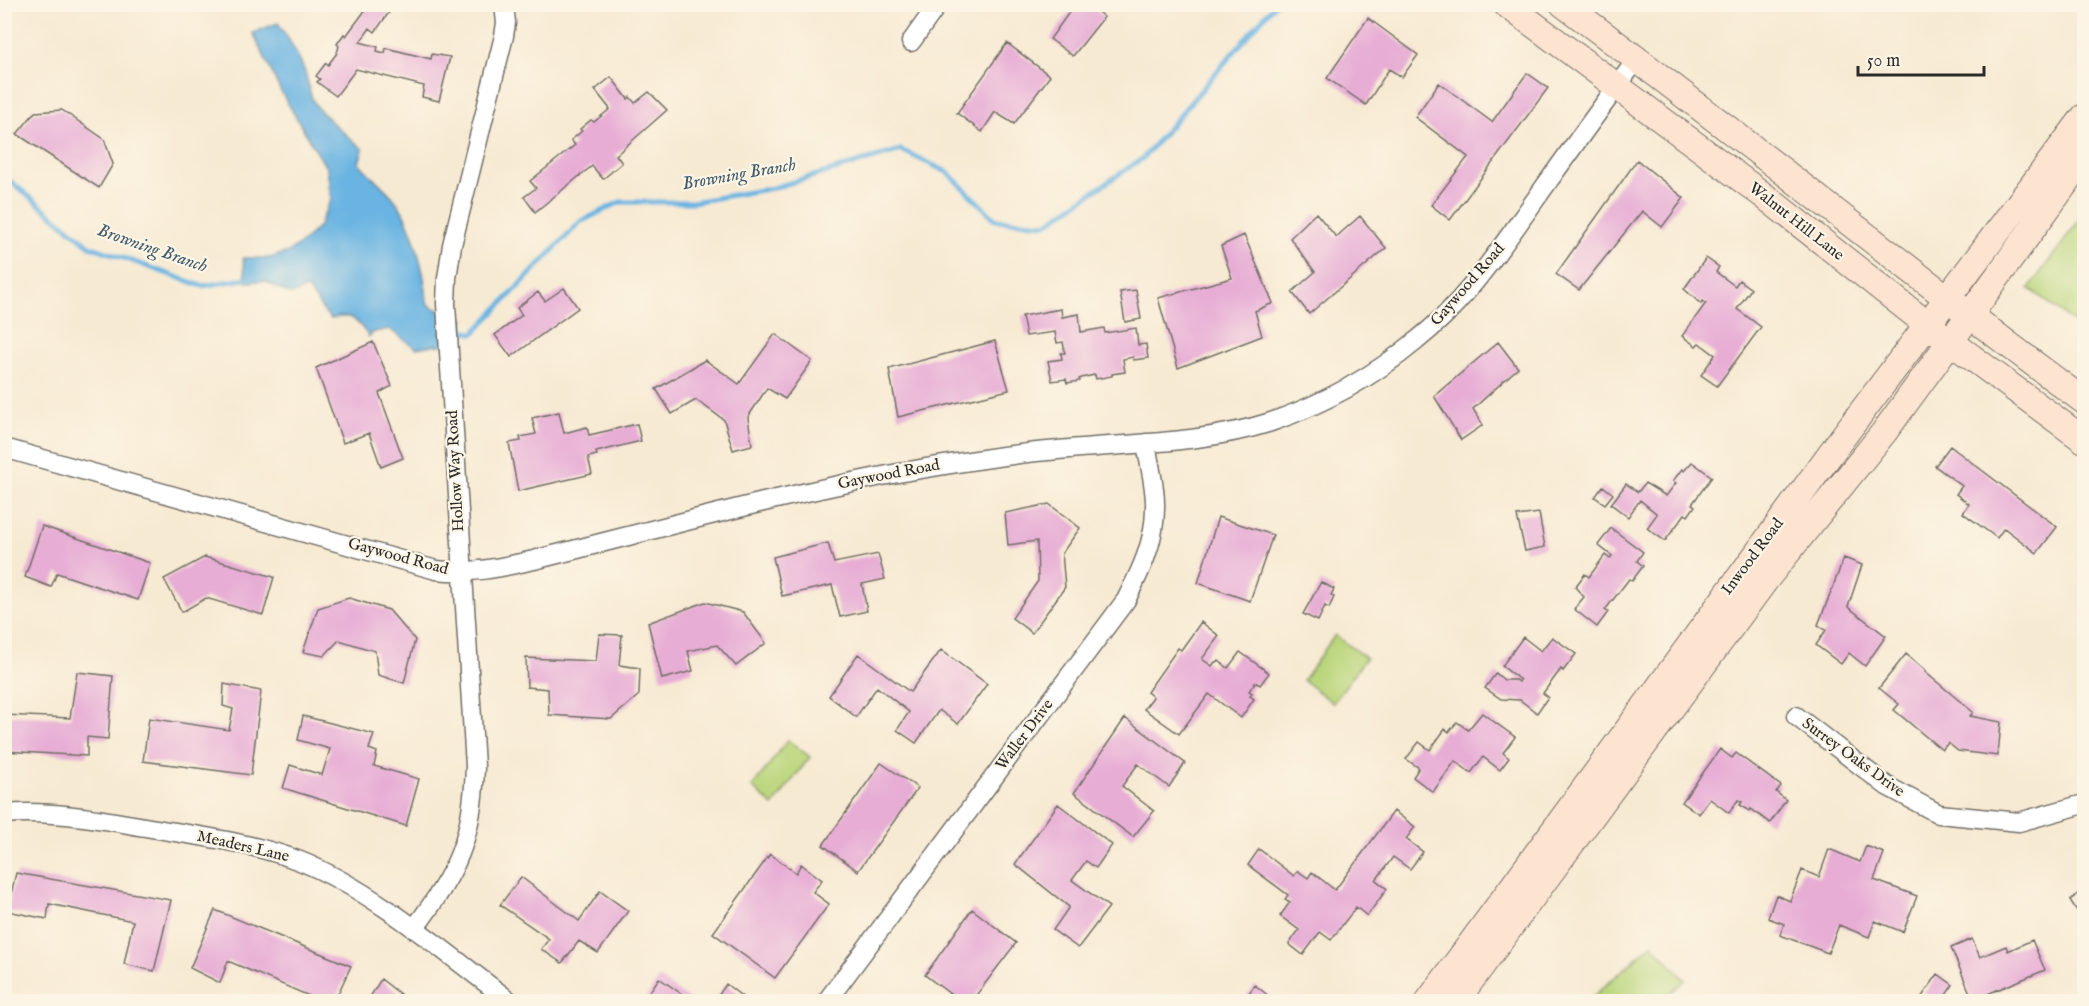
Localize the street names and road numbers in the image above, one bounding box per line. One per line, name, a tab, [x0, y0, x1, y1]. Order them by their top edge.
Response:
street label: Walnut Hill Lane	[1744, 179, 1848, 265]
street label: Gaywood Road	[1427, 239, 1510, 330]
street label: Hollow Way Road	[443, 409, 469, 532]
street label: Gaywood Road	[836, 455, 942, 495]
street label: Inwood Road	[1718, 514, 1789, 599]
street label: Gaywood Road	[346, 534, 451, 580]
street label: Waller Drive	[992, 696, 1058, 774]
street label: Surrey Oaks Drive	[1798, 714, 1908, 802]
street label: Meaders Lane	[195, 827, 291, 867]

